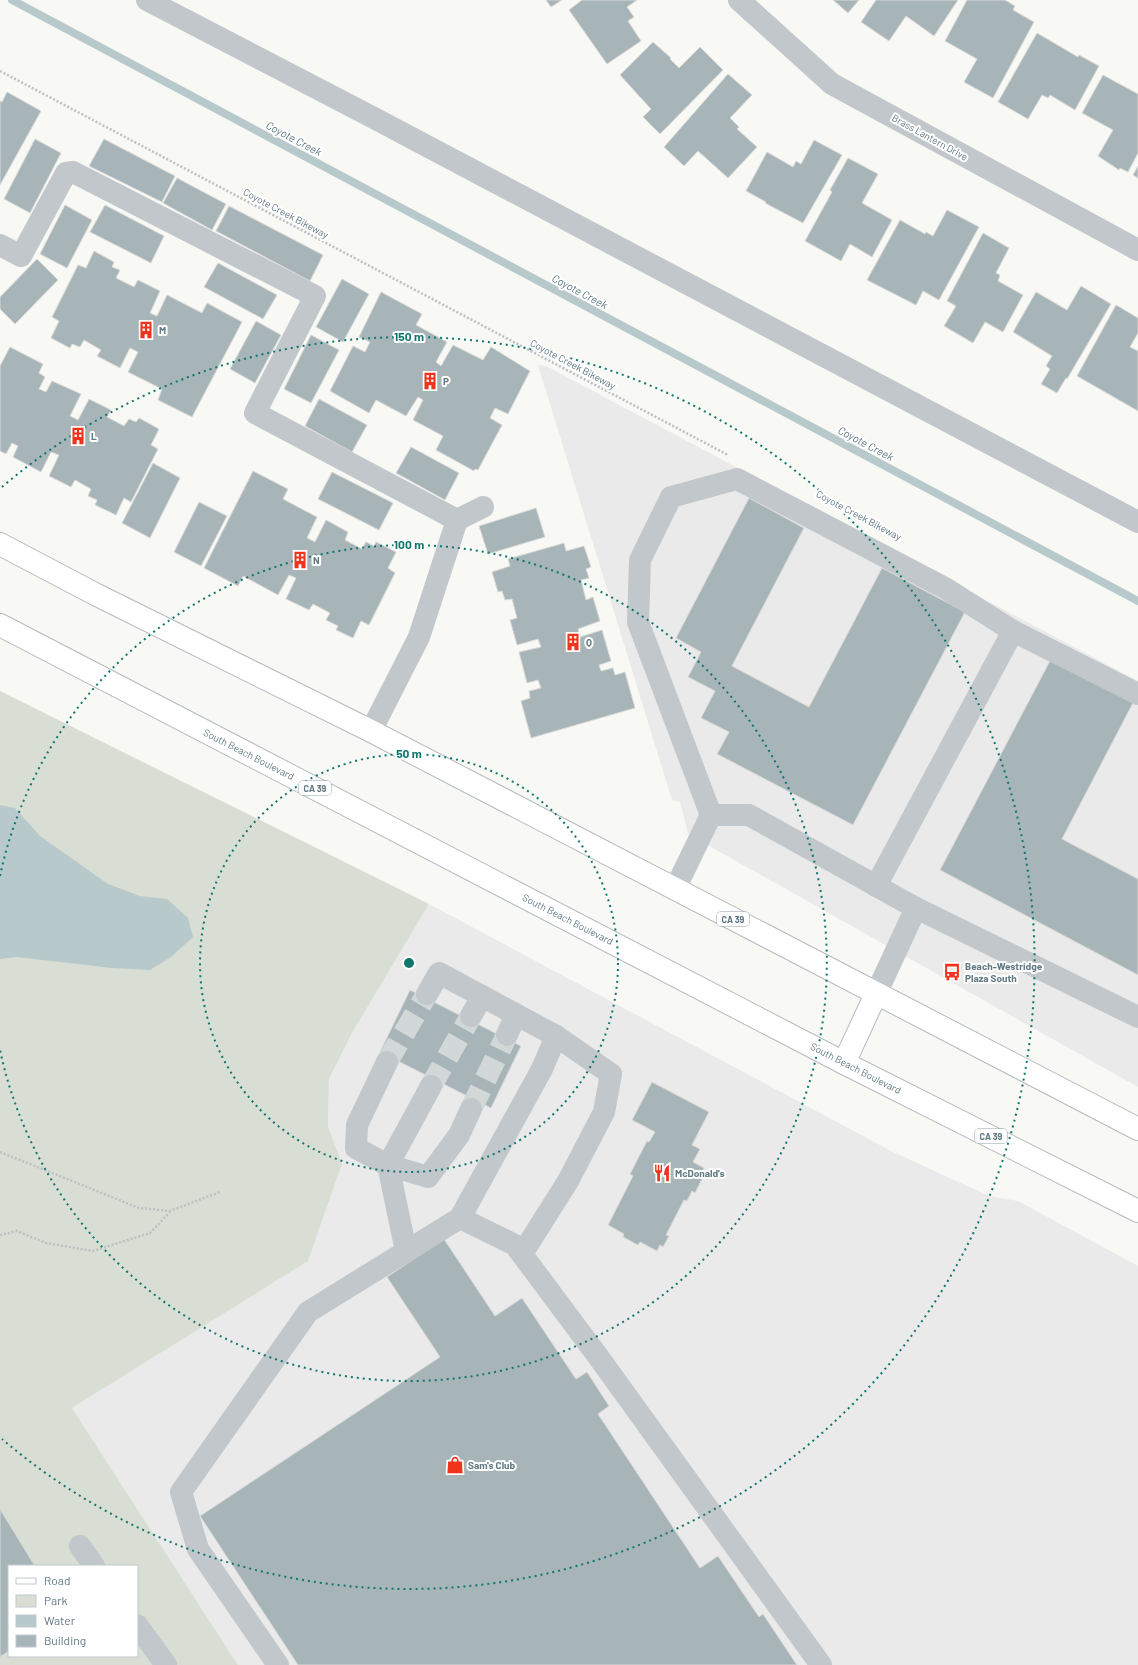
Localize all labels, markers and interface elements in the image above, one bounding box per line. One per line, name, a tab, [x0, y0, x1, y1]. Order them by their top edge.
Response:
street label: Brass Lantern Drive	[890, 111, 970, 163]
water label: Coyote Creek	[264, 118, 325, 158]
street label: Coyote Creek Bikeway	[241, 185, 331, 241]
water label: Coyote Creek	[550, 271, 611, 311]
building icon: M	[136, 320, 156, 340]
place label: M	[159, 324, 166, 336]
text: 150 m	[394, 329, 424, 343]
street label: Coyote Creek Bikeway	[528, 336, 618, 392]
building icon: P	[420, 371, 440, 391]
place label: P	[443, 375, 449, 387]
water label: Coyote Creek	[836, 423, 897, 463]
building icon: L	[68, 426, 88, 446]
place label: L	[91, 430, 97, 442]
street label: Coyote Creek Bikeway	[814, 487, 904, 543]
text: 100 m	[394, 537, 424, 551]
building icon: N	[290, 550, 310, 570]
place label: N	[313, 554, 320, 566]
building icon: Q	[563, 632, 583, 652]
place label: Q	[586, 636, 592, 648]
street label: South Beach Boulevard	[202, 726, 296, 782]
text: 50 m	[396, 746, 422, 760]
road number: CA 39	[299, 781, 331, 795]
street label: South Beach Boulevard	[521, 891, 615, 947]
road number: CA 39	[717, 912, 749, 926]
centre of rings	[402, 956, 416, 970]
place label: Beach-Westridge Plaza South	[965, 960, 1043, 984]
bus stop icon: Beach-Westridge Plaza South	[942, 962, 962, 982]
street label: South Beach Boulevard	[809, 1040, 903, 1096]
road number: CA 39	[975, 1129, 1007, 1143]
restaurant icon: McDonald's	[652, 1163, 672, 1183]
place label: McDonald's	[675, 1167, 725, 1179]
shop icon: Sam's Club	[445, 1455, 465, 1475]
place label: Sam's Club	[468, 1459, 516, 1471]
legend	[8, 1565, 138, 1657]
text: Road	[44, 1573, 71, 1587]
text: Park	[44, 1593, 68, 1607]
text: Water	[44, 1613, 76, 1627]
text: Building	[44, 1633, 86, 1647]

